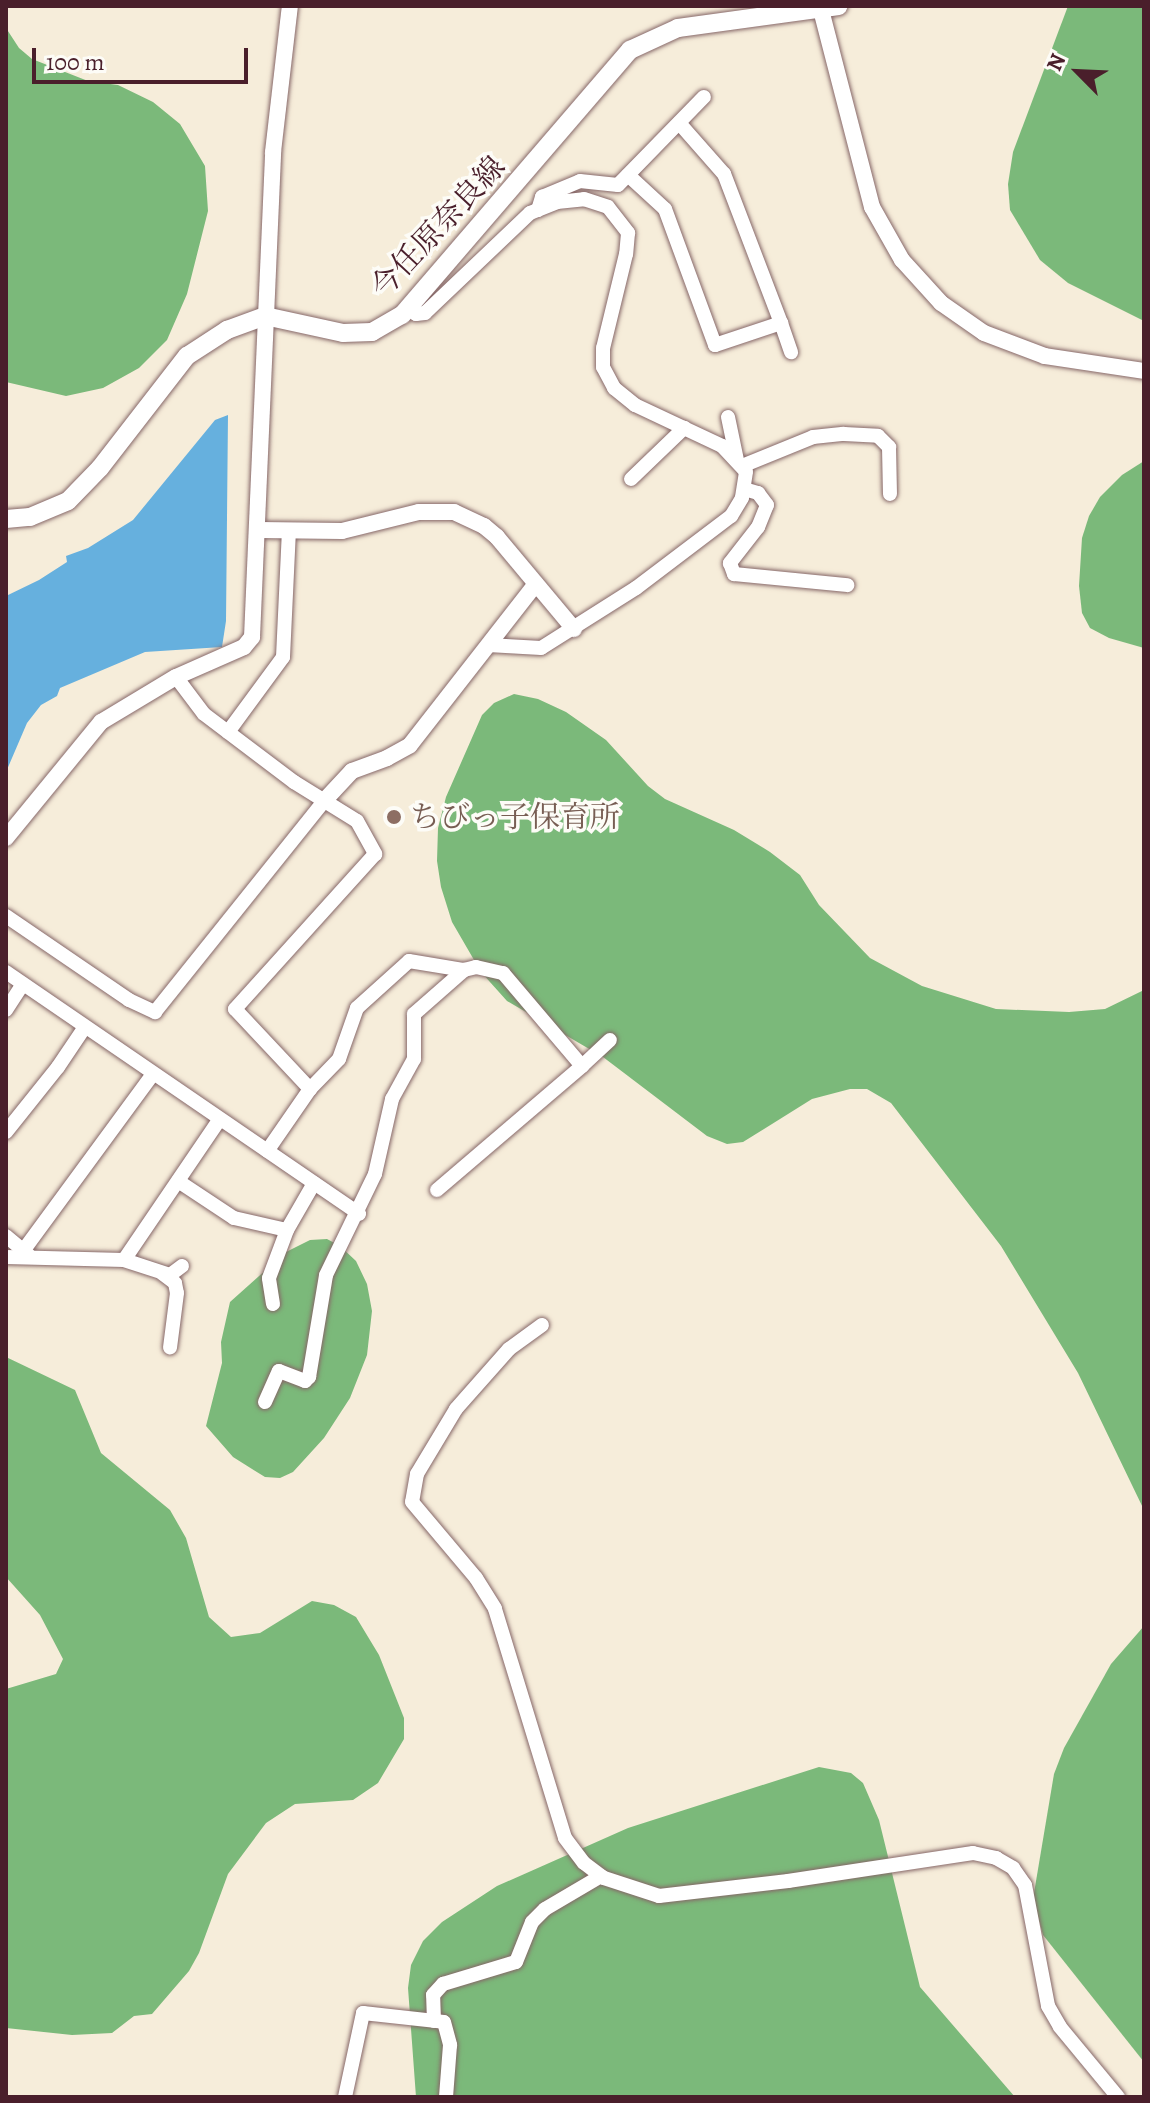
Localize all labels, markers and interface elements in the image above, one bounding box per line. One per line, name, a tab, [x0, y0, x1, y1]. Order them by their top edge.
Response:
scale bar	[36, 32, 252, 82]
north arrow	[1038, 32, 1118, 112]
text: 100 m	[46, 46, 105, 78]
text: N	[1039, 49, 1073, 76]
street label: 今任原奈良線	[363, 149, 513, 305]
place label: ちびっ子保育所	[410, 799, 620, 835]
marker: ちびっ子保育所	[385, 808, 403, 826]

